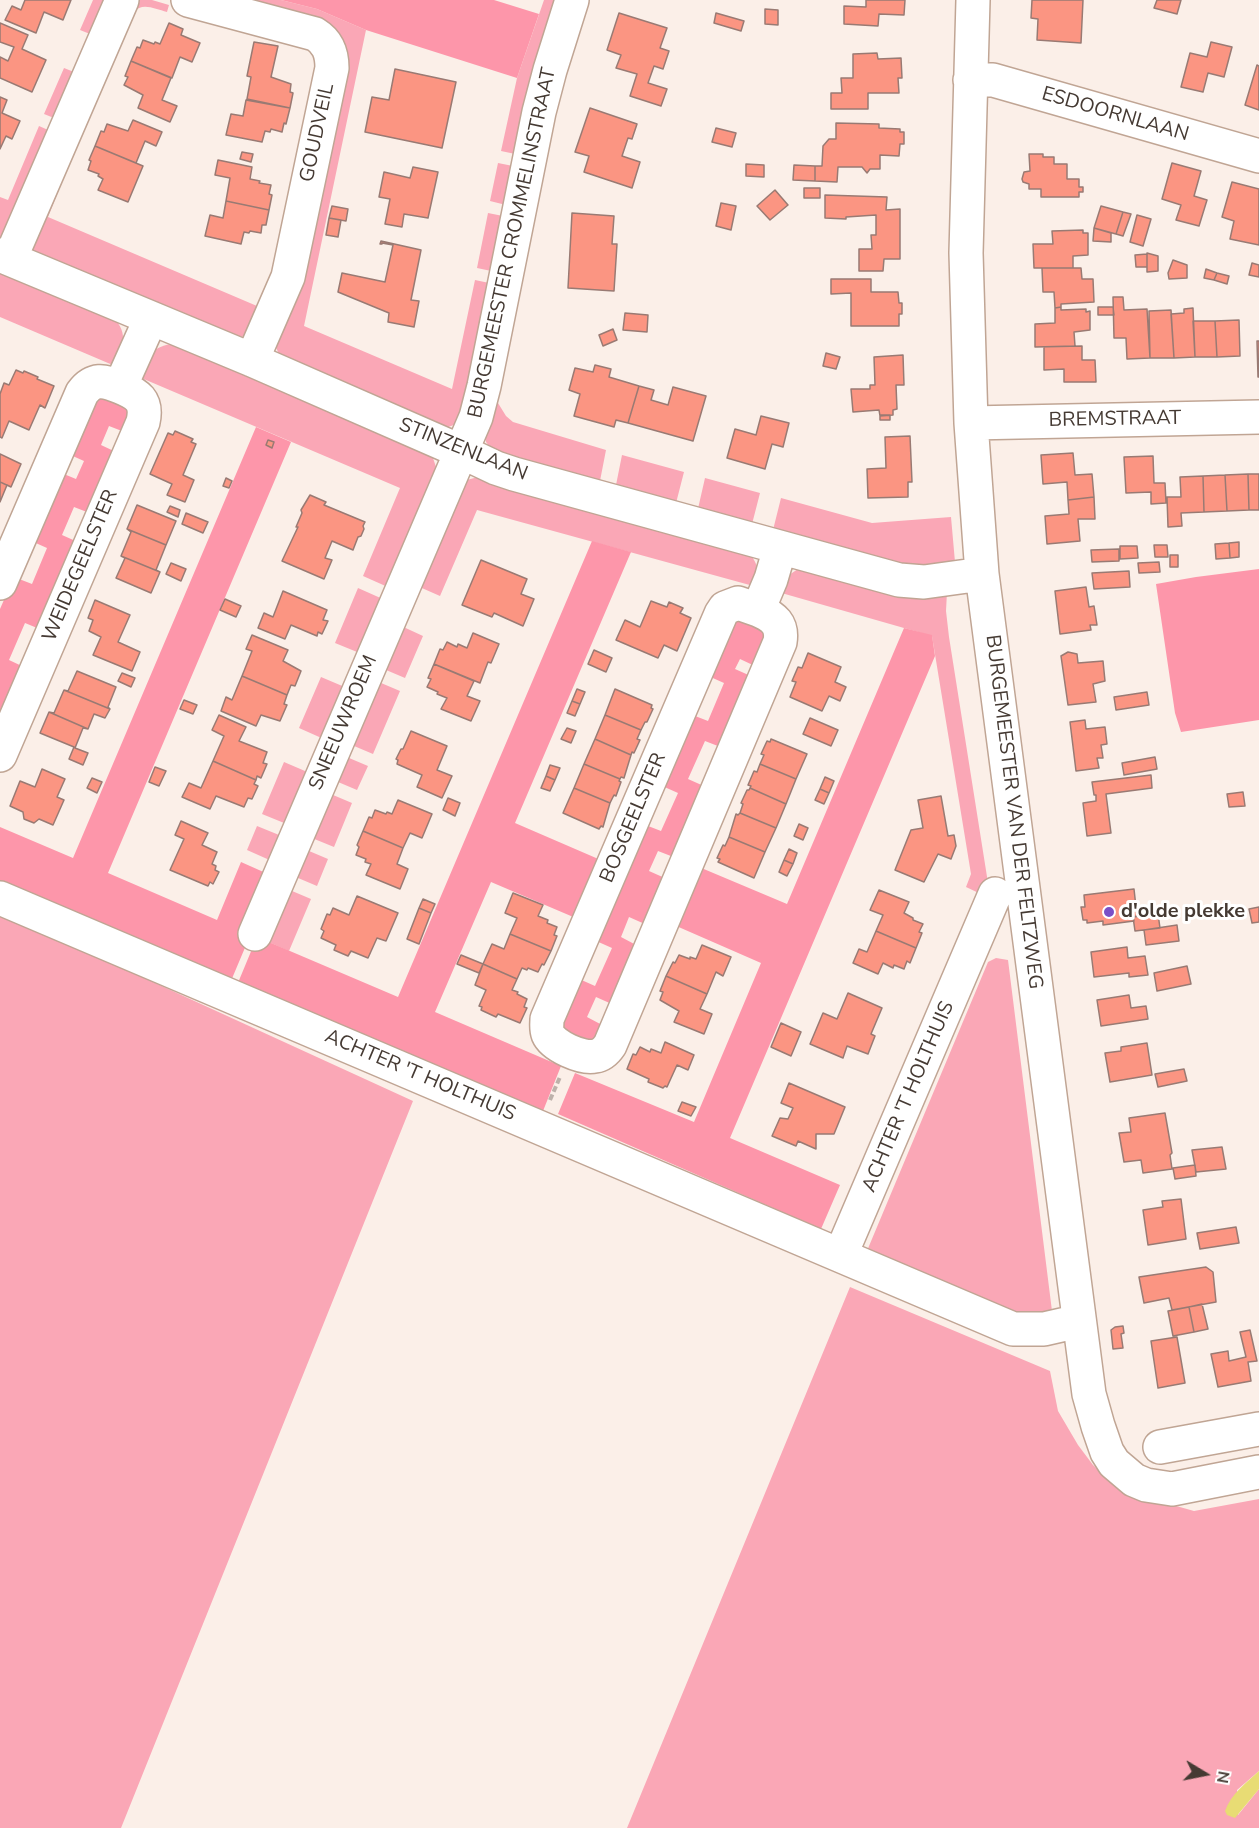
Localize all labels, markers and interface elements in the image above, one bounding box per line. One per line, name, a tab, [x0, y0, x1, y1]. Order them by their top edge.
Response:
street label: BURGEMEESTER CROMMELINSTRAAT	[464, 66, 562, 420]
street label: GOUDVEIL	[296, 81, 340, 185]
street label: ESDOORNLAAN	[1039, 83, 1191, 147]
street label: BREMSTRAAT	[1049, 407, 1181, 433]
street label: STINZENLAAN	[395, 413, 531, 487]
street label: WEIDEGEELSTER	[38, 486, 124, 646]
street label: BURGEMEESTER VAN DER FELTZWEG	[979, 633, 1047, 991]
street label: SNEEUWROEM	[305, 652, 383, 794]
street label: BOSGEELSTER	[596, 750, 672, 886]
place label: d'olde plekke	[1121, 900, 1245, 924]
marker: d'olde plekke	[1102, 905, 1116, 919]
street label: ACHTER 'T HOLTHUIS	[858, 998, 960, 1196]
street label: ACHTER 'T HOLTHUIS	[321, 1025, 519, 1127]
north arrow	[1175, 1744, 1235, 1804]
text: N	[1211, 1769, 1235, 1785]

